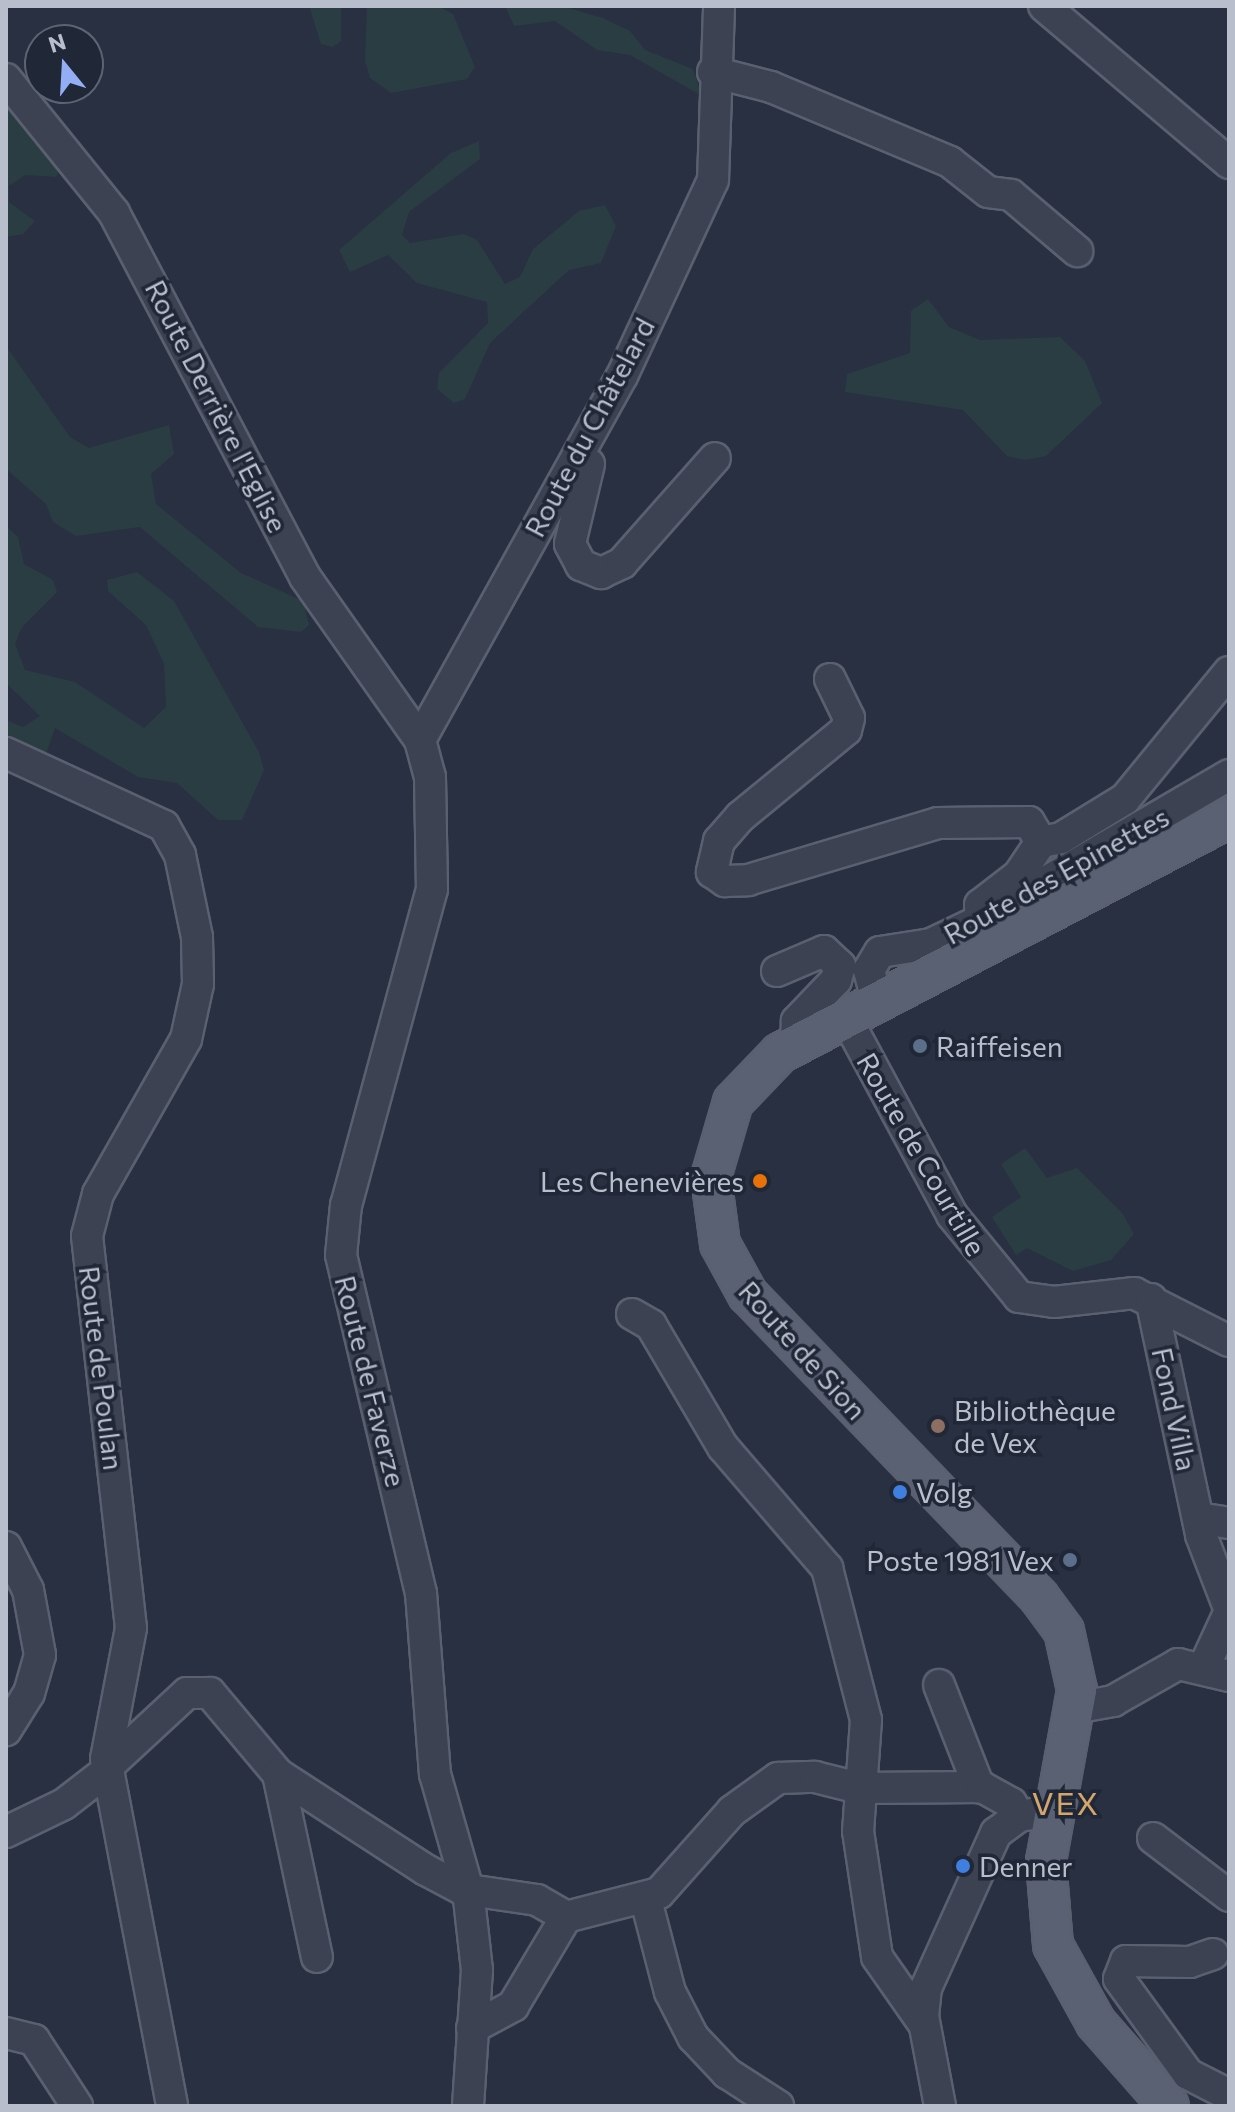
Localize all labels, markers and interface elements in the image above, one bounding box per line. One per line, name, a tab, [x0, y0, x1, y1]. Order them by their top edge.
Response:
north arrow	[24, 24, 104, 104]
text: N	[45, 27, 69, 58]
street label: Route Derrière l'Eglise	[139, 274, 295, 538]
street label: Route du Châtelard	[517, 312, 661, 542]
street label: Route des Epinettes	[938, 799, 1174, 951]
place label: Raiffeisen	[936, 1029, 1063, 1063]
marker: Raiffeisen	[911, 1037, 929, 1055]
street label: Route de Courtille	[850, 1047, 994, 1261]
place label: Les Chenevières	[540, 1164, 744, 1198]
marker: Les Chenevières	[751, 1172, 769, 1190]
street label: Route de Poulan	[73, 1264, 131, 1472]
street label: Route de Faverze	[329, 1272, 413, 1490]
street label: Route de Sion	[732, 1274, 874, 1426]
street label: Fond Villa	[1146, 1344, 1204, 1474]
place label: Bibliothèque de Vex	[954, 1393, 1116, 1459]
marker: Bibliothèque de Vex	[929, 1417, 947, 1435]
place label: Volg	[916, 1475, 972, 1509]
marker: Volg	[891, 1483, 909, 1501]
place label: Poste 1981 Vex	[866, 1543, 1054, 1577]
marker: Poste 1981 Vex	[1061, 1551, 1079, 1569]
district label: VEX	[1032, 1783, 1100, 1821]
place label: Denner	[979, 1849, 1072, 1883]
marker: Denner	[954, 1857, 972, 1875]

